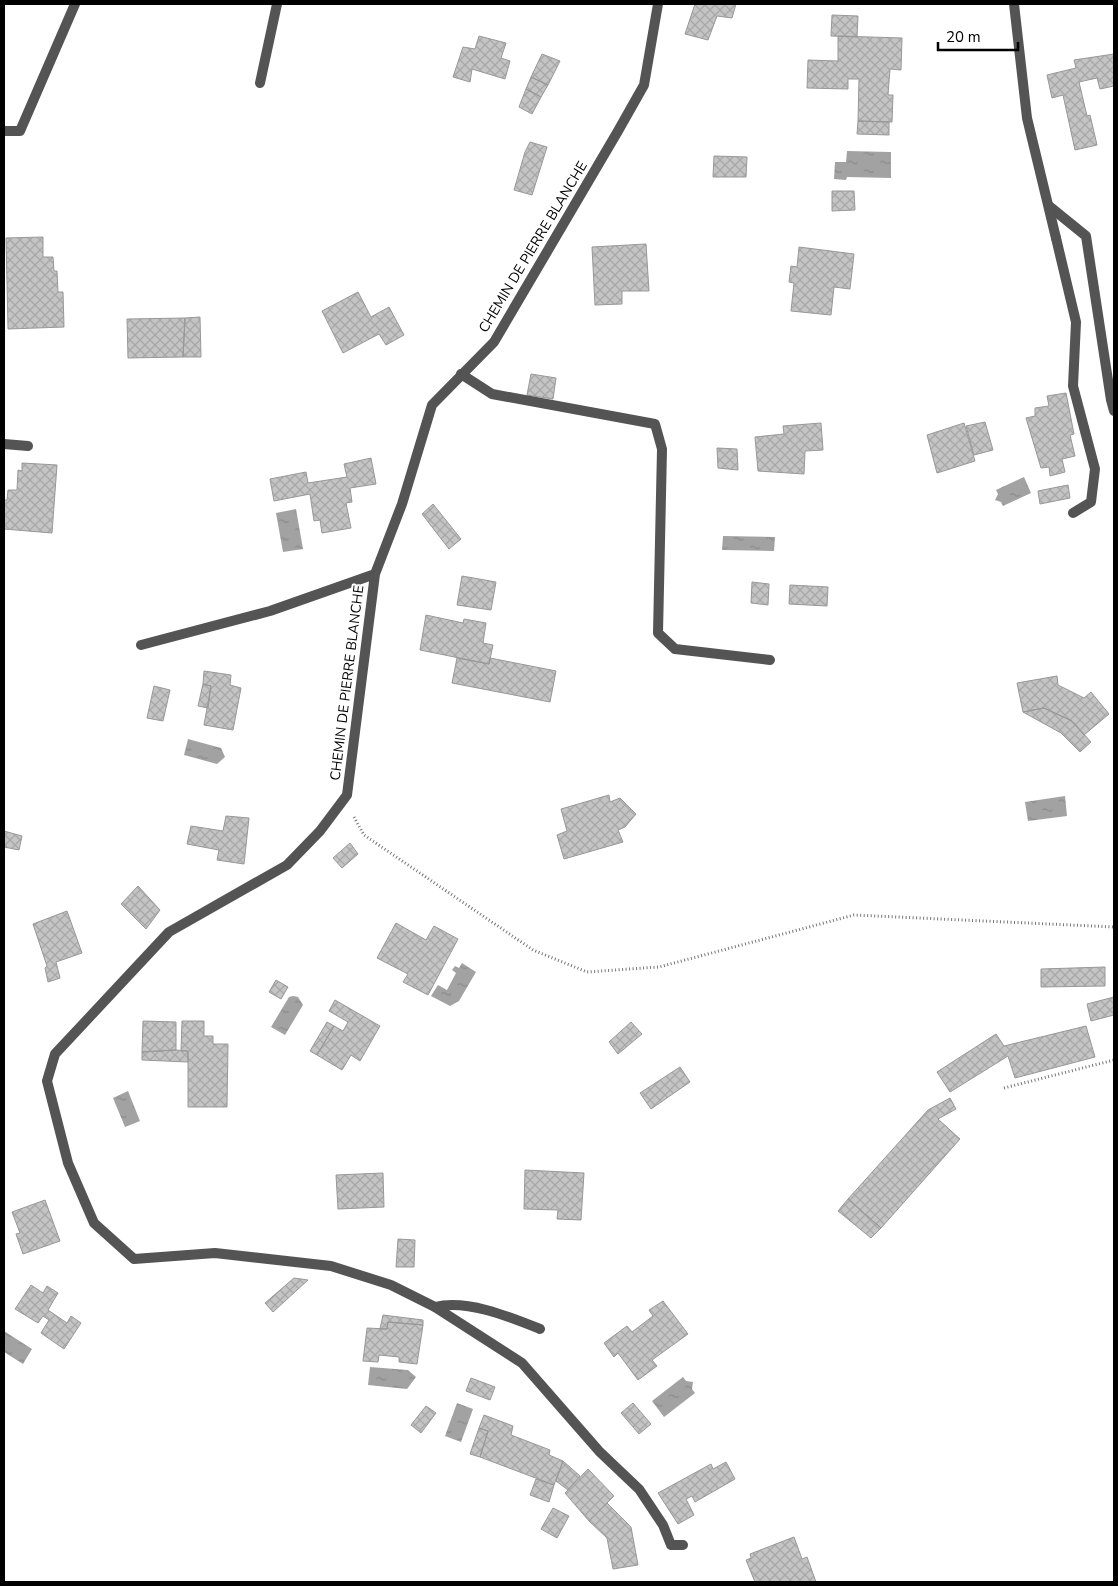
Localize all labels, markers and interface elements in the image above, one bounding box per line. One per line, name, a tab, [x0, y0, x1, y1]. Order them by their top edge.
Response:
scale bar	[938, 20, 1018, 52]
text: 20 m	[946, 27, 981, 47]
street label: CHEMIN DE PIERRE BLANCHE	[474, 158, 592, 336]
street label: CHEMIN DE PIERRE BLANCHE	[326, 584, 368, 782]

